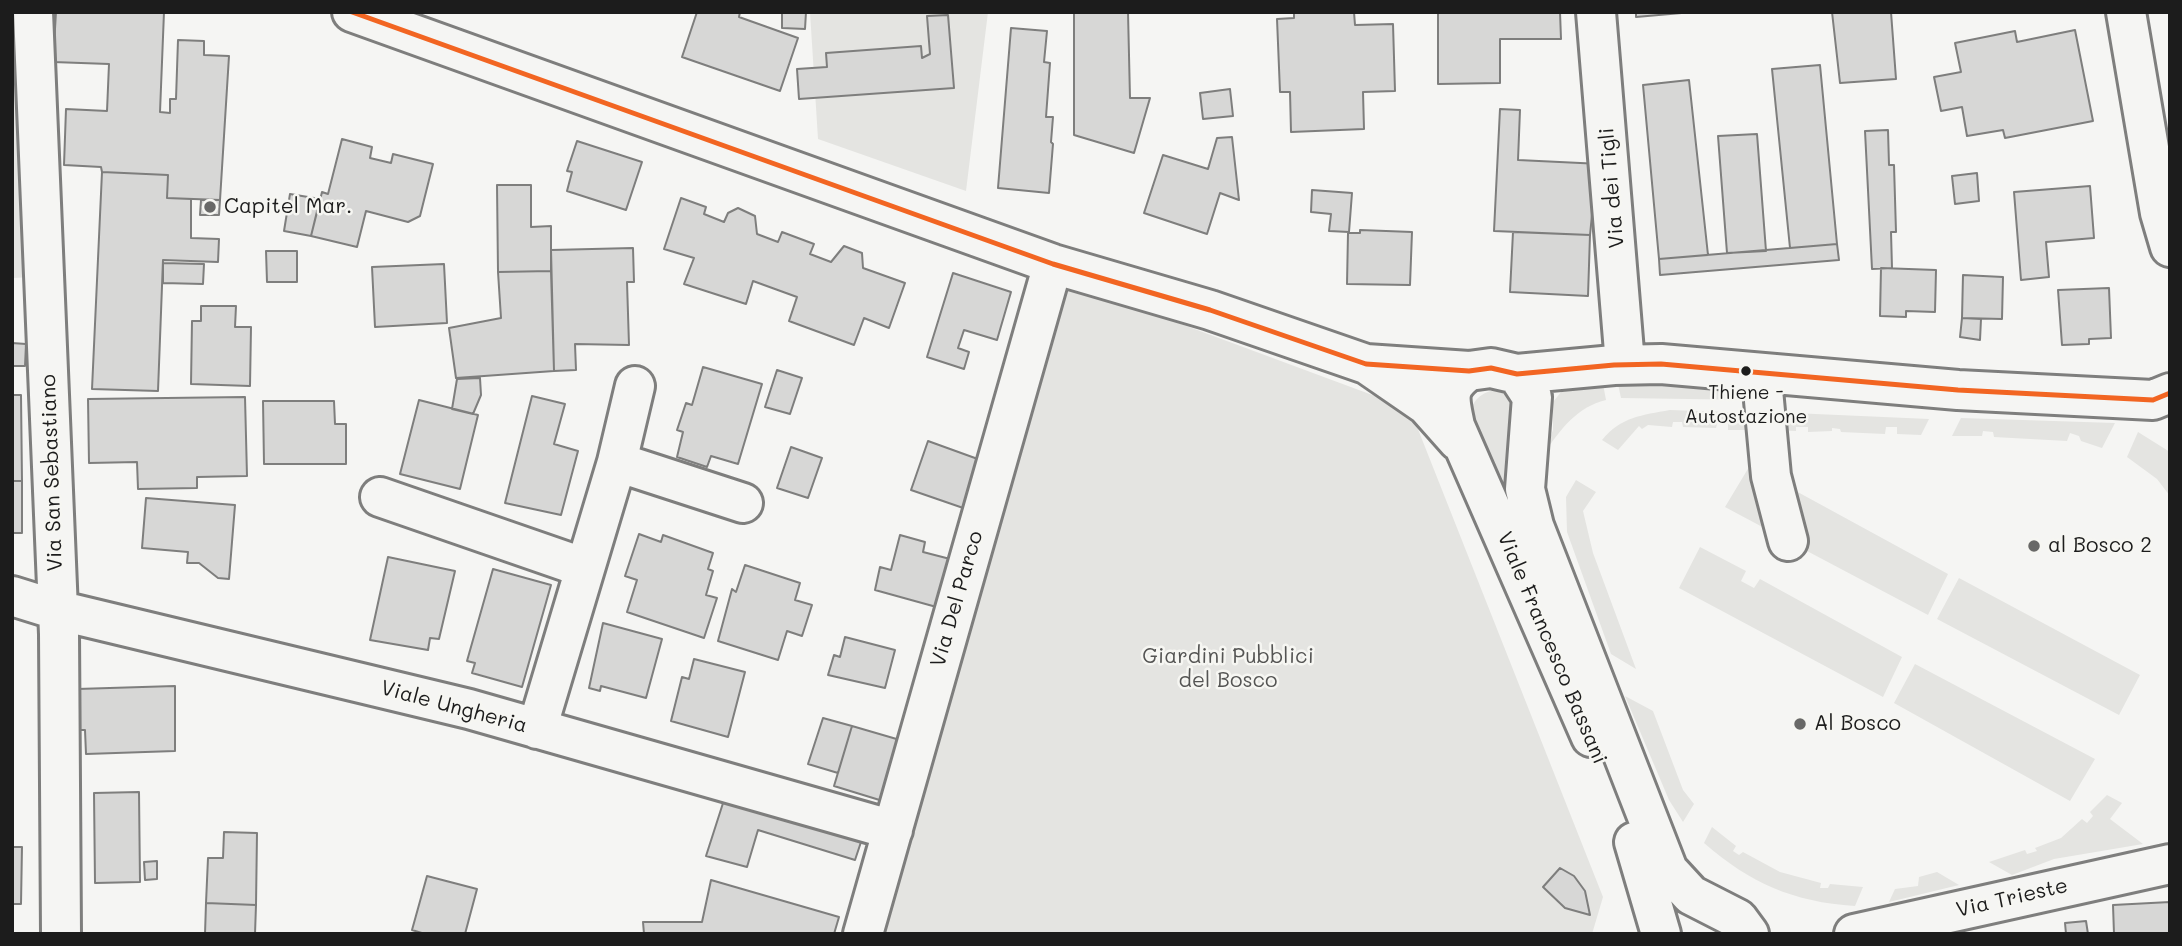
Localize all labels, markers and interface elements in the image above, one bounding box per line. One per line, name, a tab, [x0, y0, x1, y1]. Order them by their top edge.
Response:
street label: Via dei Tigli	[1594, 127, 1630, 249]
place label: Capitel Mar.	[224, 194, 352, 220]
marker: Capitel Mar.	[202, 199, 218, 215]
marker: Thiene - Autostazione	[1739, 364, 1753, 378]
street label: Via San Sebastiano	[36, 374, 68, 572]
place label: Thiene - Autostazione	[1685, 382, 1807, 426]
street label: Via Del Parco	[926, 528, 988, 670]
street label: Viale Francesco Bassani	[1492, 528, 1612, 768]
place label: al Bosco 2	[2048, 533, 2152, 559]
marker: al Bosco 2	[2026, 538, 2042, 554]
park label: Giardini Pubblici del Bosco	[1142, 644, 1314, 694]
street label: Viale Ungheria	[378, 675, 530, 739]
place label: Al Bosco	[1814, 711, 1901, 737]
marker: Al Bosco	[1792, 716, 1808, 732]
street label: Via Trieste	[1954, 873, 2070, 923]

